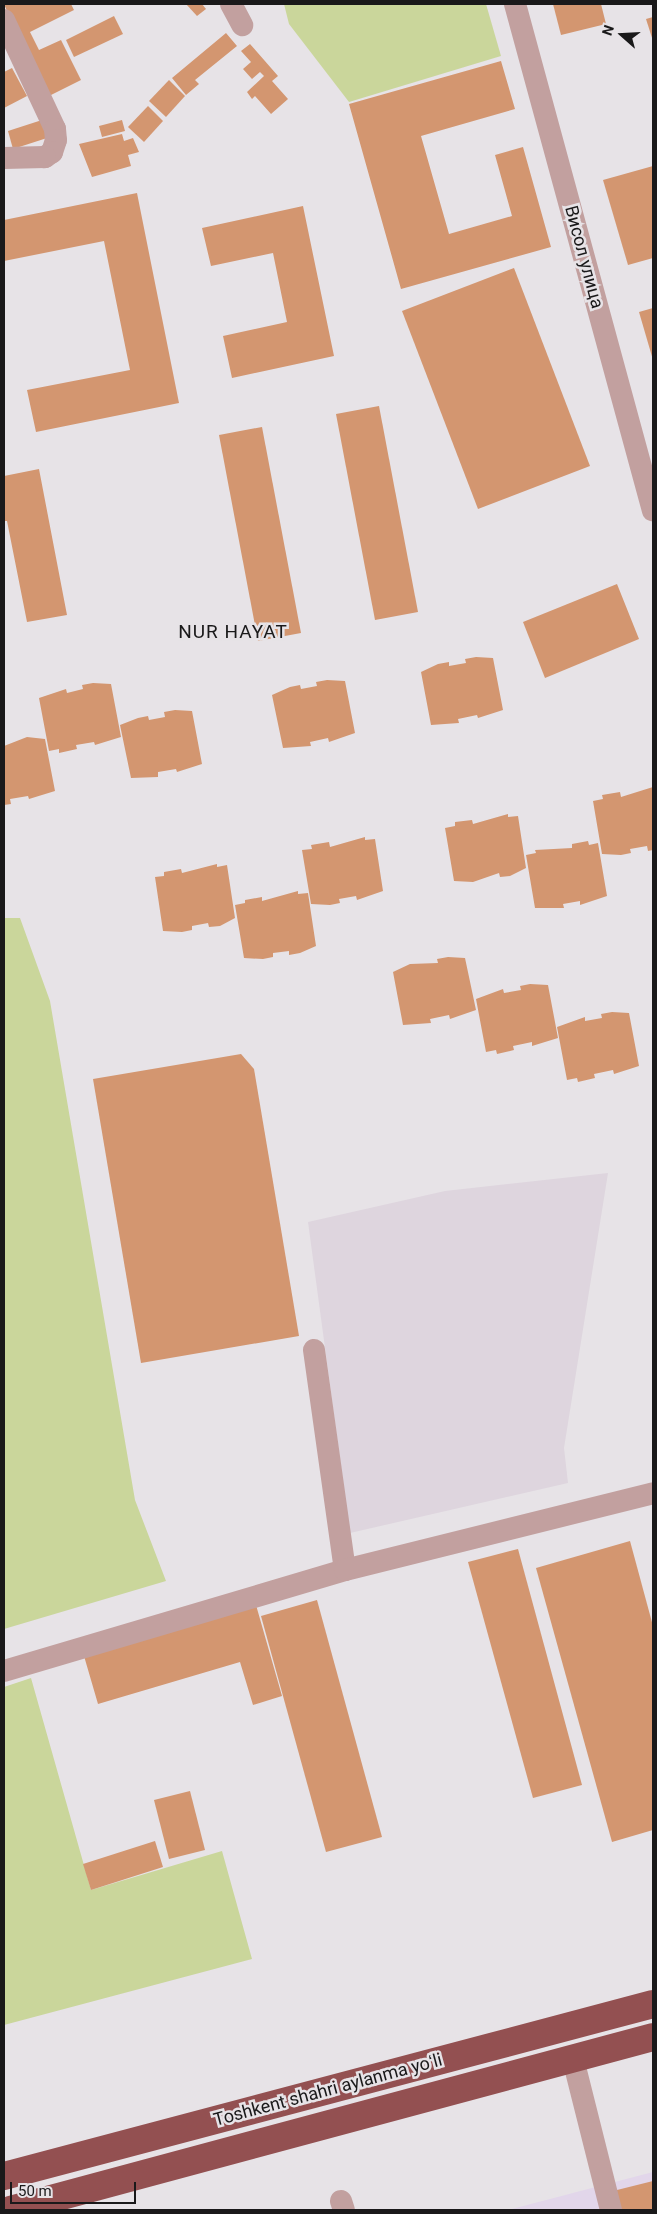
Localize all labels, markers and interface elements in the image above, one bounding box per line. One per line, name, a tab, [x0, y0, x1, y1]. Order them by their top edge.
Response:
north arrow	[597, 10, 647, 60]
text: N	[599, 23, 617, 37]
street label: Висол улица	[560, 203, 608, 311]
district label: NUR HAYAT	[177, 621, 289, 643]
street label: Toshkent shahri aylanma yoʻli	[211, 2049, 445, 2131]
scale bar	[12, 2172, 139, 2204]
text: 50 m	[18, 2182, 52, 2200]

